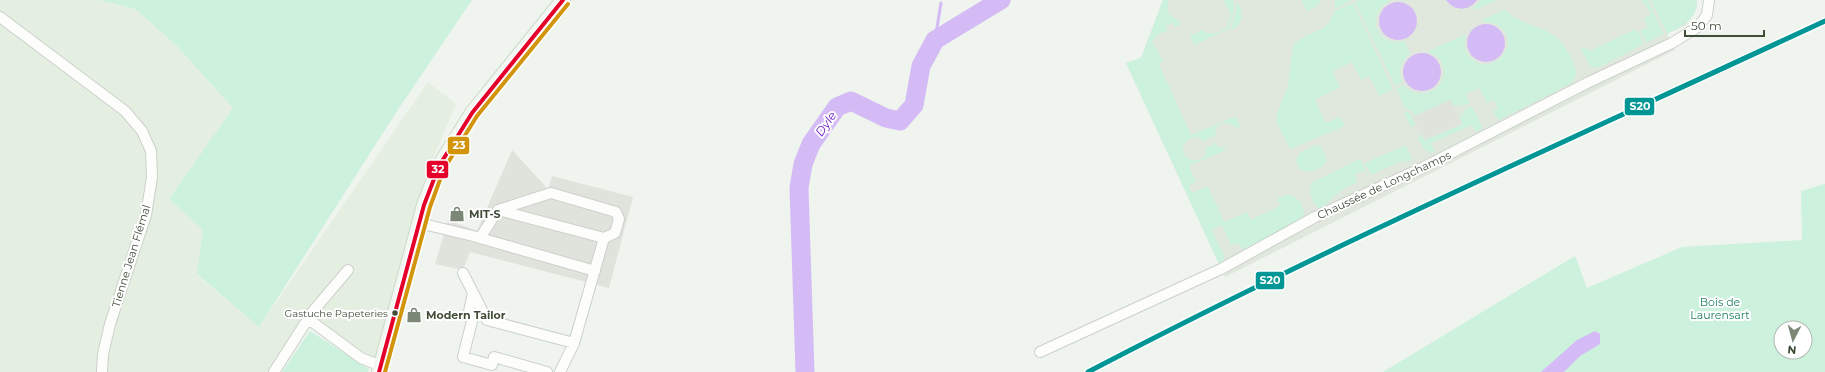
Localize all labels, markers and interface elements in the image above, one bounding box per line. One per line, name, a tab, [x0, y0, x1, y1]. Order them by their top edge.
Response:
scale bar	[1685, 12, 1764, 38]
text: 50 m	[1691, 18, 1722, 33]
line badge: S20	[1624, 97, 1655, 116]
text: S20	[1630, 99, 1651, 113]
water label: Dyle	[812, 108, 839, 139]
line badge: 23	[447, 136, 470, 155]
text: 23	[452, 138, 466, 152]
street label: Chaussée de Longchamps	[1315, 148, 1454, 222]
line badge: 32	[426, 160, 449, 179]
text: 32	[431, 162, 445, 176]
street label: Tienne Jean Flémal	[109, 203, 153, 309]
shop icon: MIT-S	[448, 205, 466, 223]
place label: MIT-S	[469, 207, 501, 221]
line badge: S20	[1255, 271, 1285, 290]
text: S20	[1260, 273, 1281, 287]
park label: Bois de Laurensart	[1690, 295, 1750, 322]
shop icon: Modern Tailor	[405, 306, 423, 324]
place label: Gastuche Papeteries	[285, 307, 388, 320]
marker: Gastuche Papeteries	[390, 308, 400, 318]
place label: Modern Tailor	[426, 308, 506, 322]
north arrow	[1773, 320, 1813, 360]
text: N	[1787, 343, 1797, 357]

